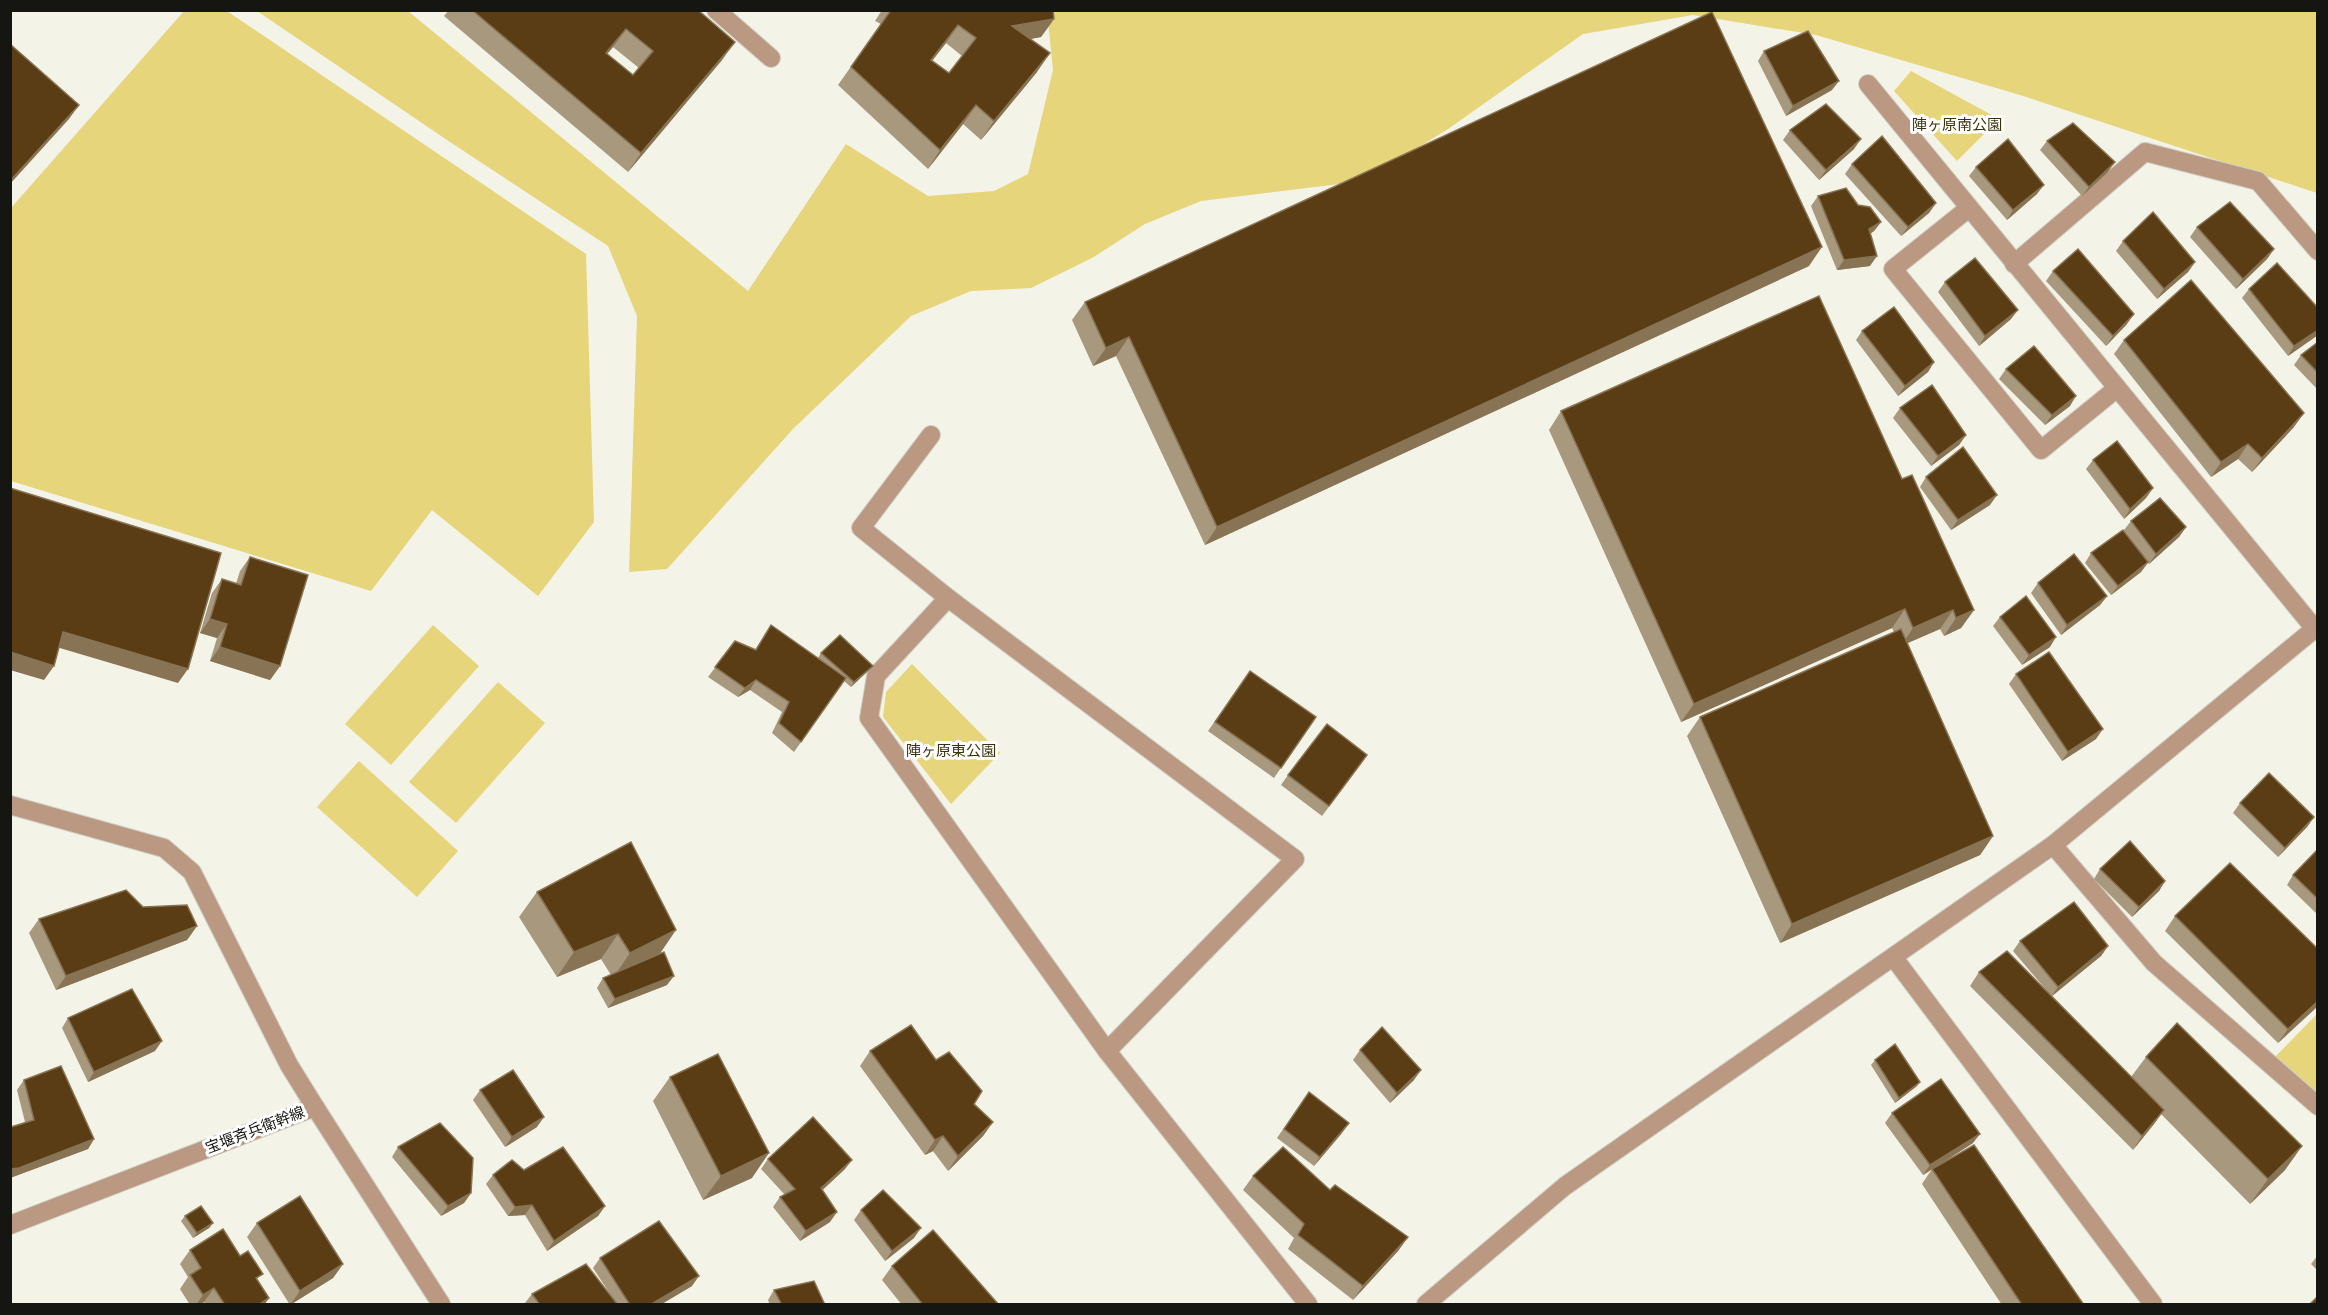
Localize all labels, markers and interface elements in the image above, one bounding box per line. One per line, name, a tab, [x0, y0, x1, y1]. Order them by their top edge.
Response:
park label: 陣ヶ原南公園	[1912, 116, 2002, 134]
park label: 陣ヶ原東公園	[906, 742, 996, 760]
street label: 宝堰斉兵衛幹線	[203, 1103, 307, 1157]

